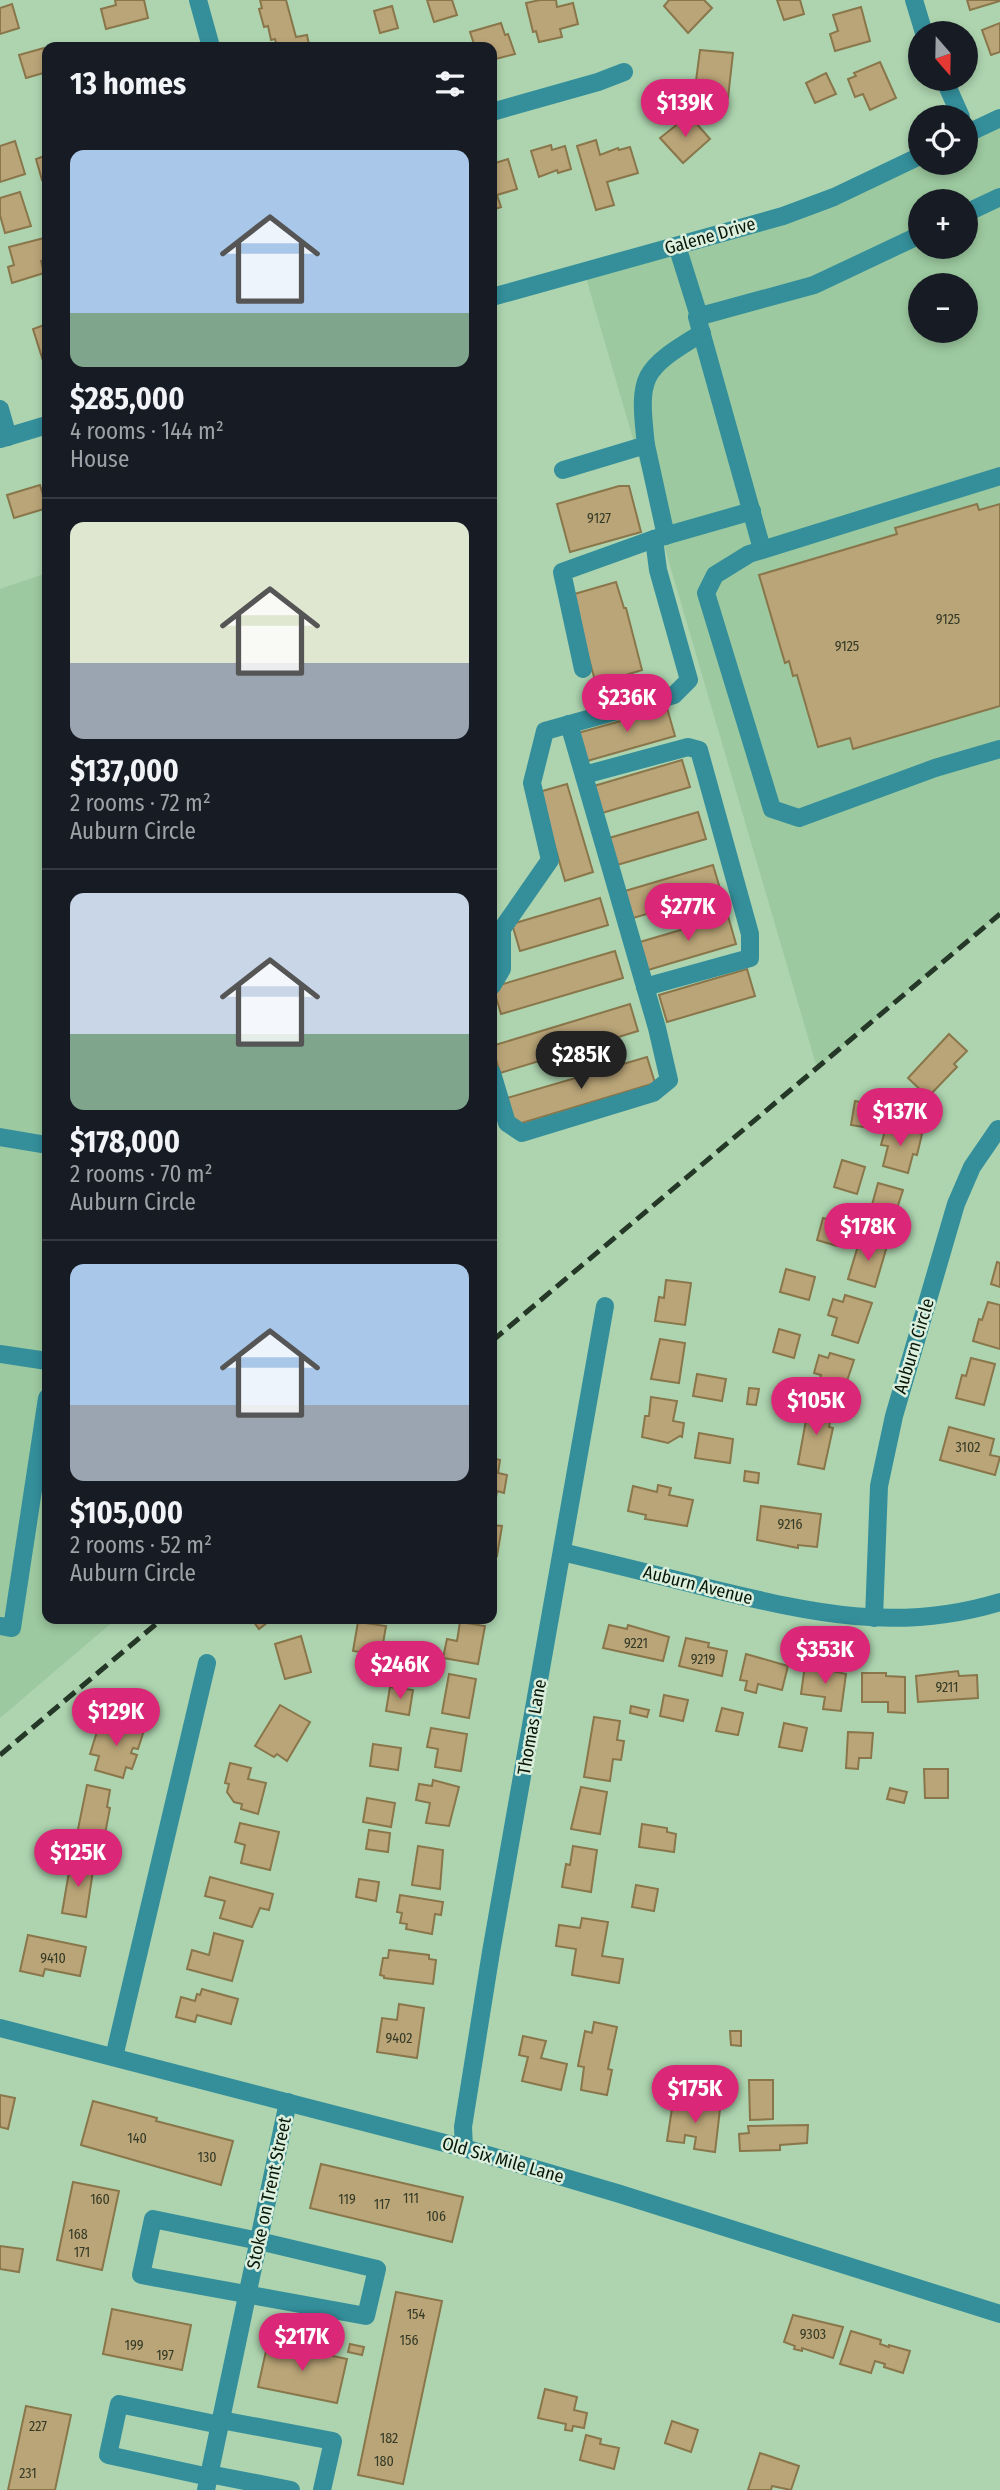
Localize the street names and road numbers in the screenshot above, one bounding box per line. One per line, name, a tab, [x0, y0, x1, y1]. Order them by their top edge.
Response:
street label: Galene Drive	[662, 213, 758, 259]
street label: Auburn Circle	[889, 1296, 939, 1396]
street label: Auburn Avenue	[641, 1561, 755, 1609]
street label: Thomas Lane	[513, 1677, 551, 1777]
street label: Stoke on Trent Street	[242, 2115, 296, 2271]
street label: Old Six Mile Lane	[440, 2132, 566, 2188]

